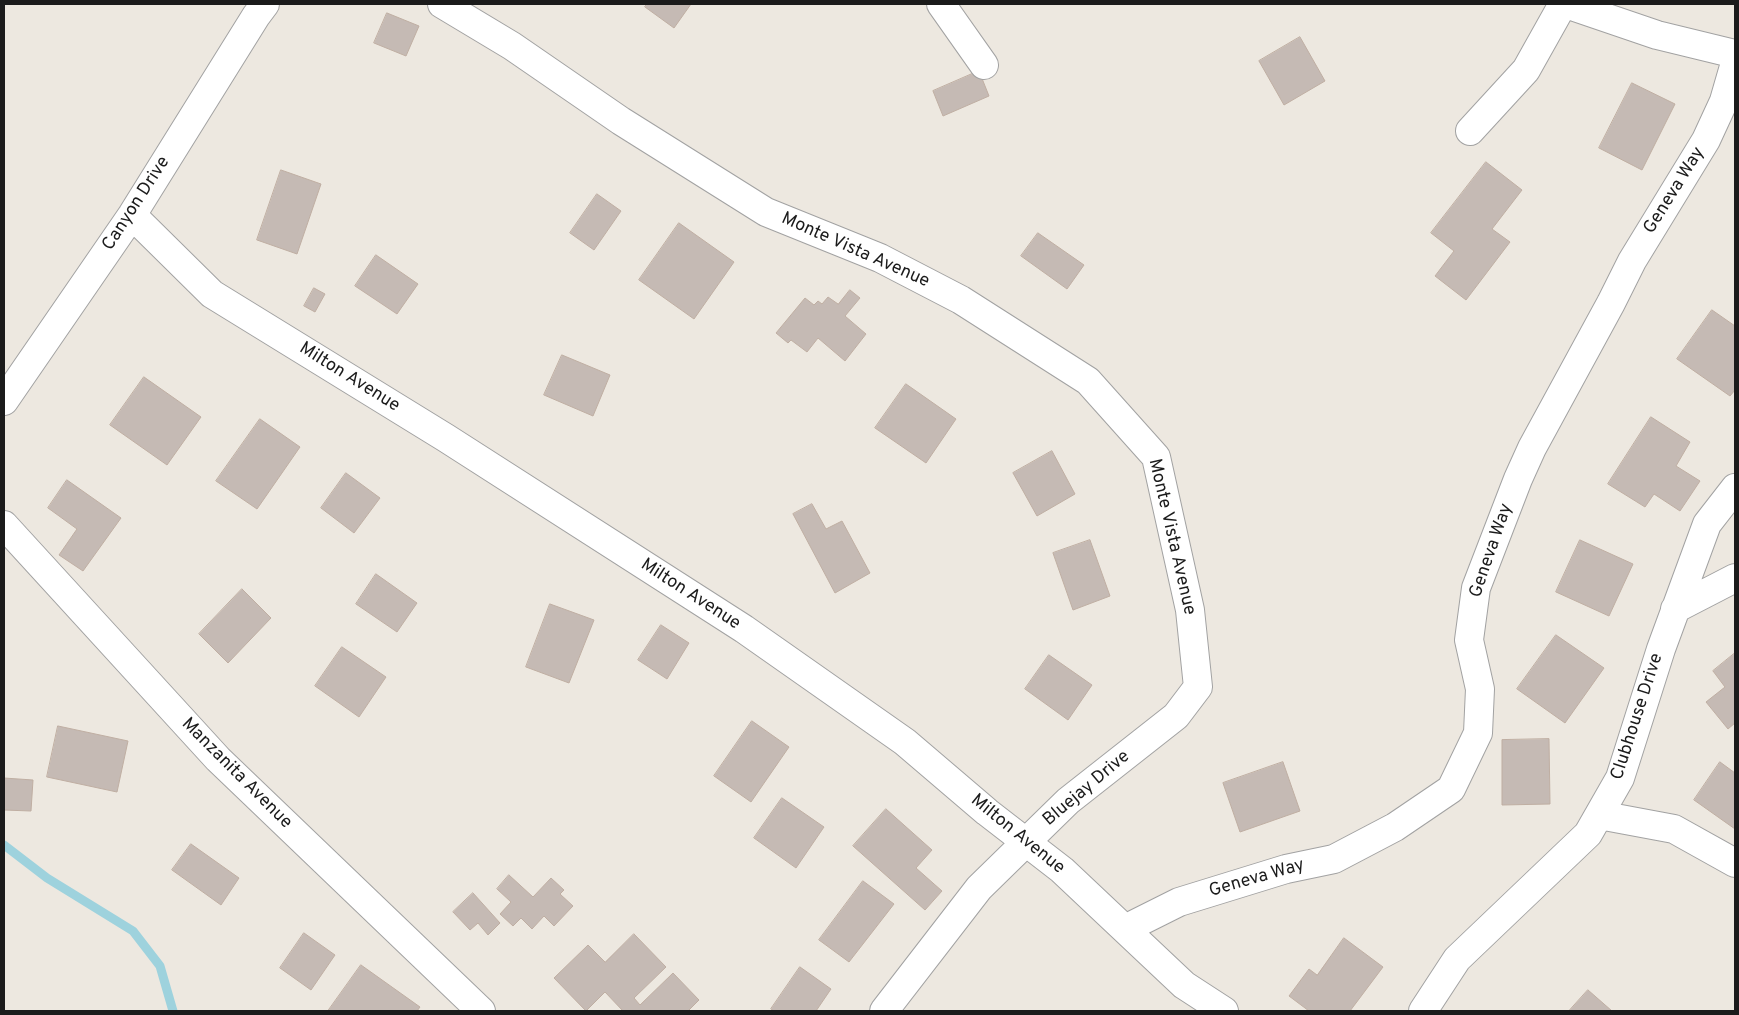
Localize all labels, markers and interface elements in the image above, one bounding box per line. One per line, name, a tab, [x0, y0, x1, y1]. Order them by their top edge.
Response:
street label: Geneva Way	[1640, 144, 1710, 238]
street label: Canyon Drive	[99, 153, 175, 255]
street label: Monte Vista Avenue	[778, 209, 932, 293]
street label: Milton Avenue	[295, 338, 403, 418]
street label: Monte Vista Avenue	[1142, 457, 1200, 617]
street label: Geneva Way	[1466, 501, 1518, 601]
street label: Milton Avenue	[636, 555, 744, 635]
street label: Clubhouse Drive	[1607, 651, 1669, 783]
street label: Manzanita Avenue	[176, 714, 296, 834]
street label: Bluejay Drive	[1039, 746, 1135, 832]
street label: Milton Avenue	[966, 790, 1068, 880]
street label: Geneva Way	[1207, 855, 1307, 903]

